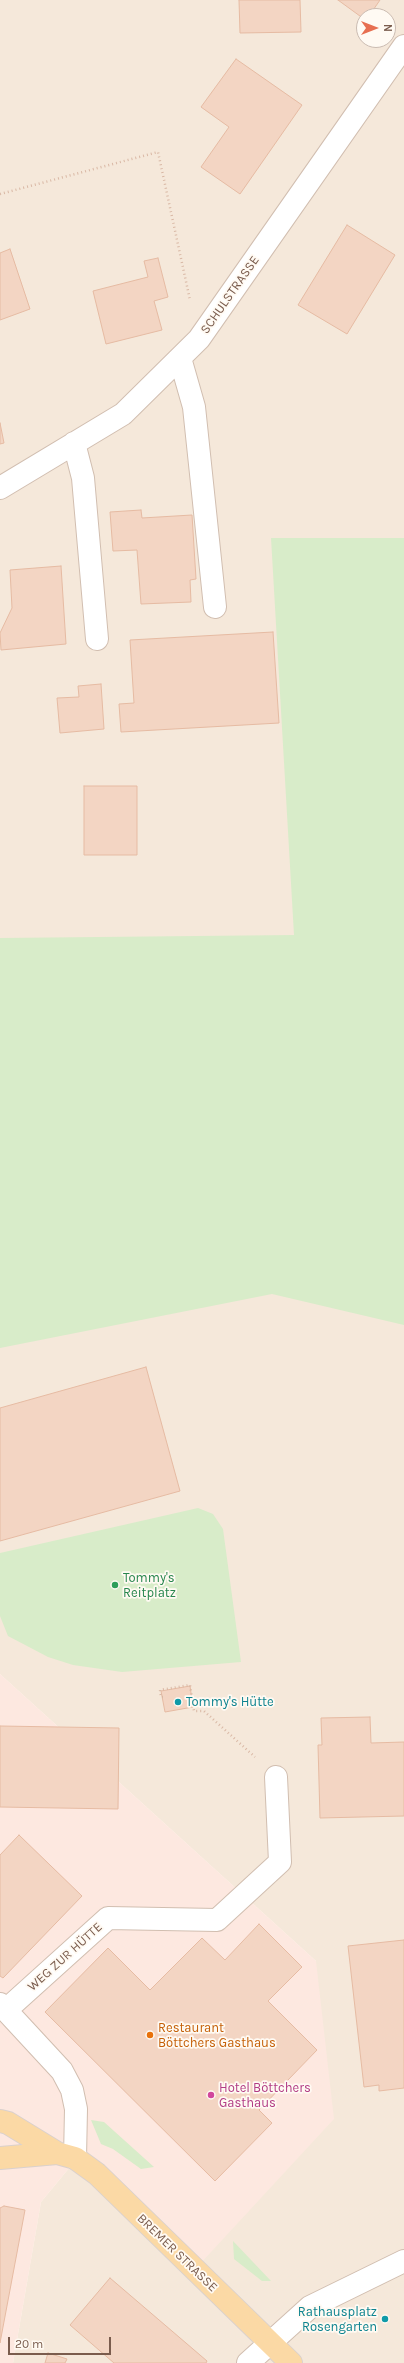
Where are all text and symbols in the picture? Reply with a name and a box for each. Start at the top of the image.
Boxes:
north arrow [356,8,396,48]
text: N [381,24,394,32]
street label: SCHULSTRASSE [197,253,263,337]
place label: Tommy's Reitplatz [123,1570,176,1601]
marker: Tommy's Reitplatz [110,1580,120,1590]
place label: Tommy's Hütte [186,1694,274,1710]
marker: Tommy's Hütte [173,1697,183,1707]
street label: WEG ZUR HÜTTE [24,1919,106,1995]
place label: Restaurant Böttchers Gasthaus [158,2020,276,2051]
marker: Restaurant Böttchers Gasthaus [145,2030,155,2040]
place label: Hotel Böttchers Gasthaus [219,2080,311,2111]
marker: Hotel Böttchers Gasthaus [206,2090,216,2100]
street label: BREMER STRASSE [134,2211,220,2295]
place label: Rathausplatz Rosengarten [298,2304,377,2335]
marker: Rathausplatz Rosengarten [380,2314,390,2324]
scale bar [10,2329,113,2355]
text: 20 m [15,2337,43,2351]

